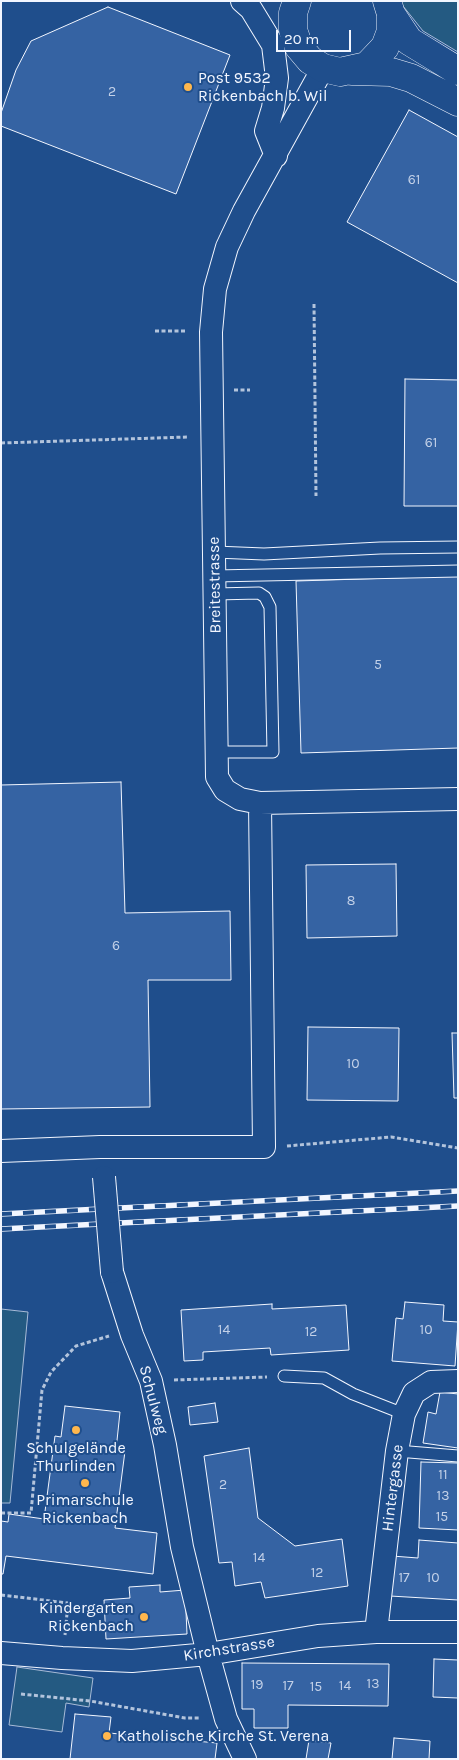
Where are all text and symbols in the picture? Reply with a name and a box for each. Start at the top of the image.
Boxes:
scale bar [279,20,354,52]
text: 20 m [284,30,319,48]
place label: Post 9532 Rickenbach b. Wil [198,68,327,106]
marker: Post 9532 Rickenbach b. Wil [182,81,194,93]
house number: 2 [108,84,116,100]
house number: 61 [408,172,420,188]
house number: 61 [425,435,437,451]
street label: Breitestrasse [205,536,225,634]
house number: 5 [374,657,382,673]
house number: 8 [347,893,355,909]
house number: 6 [112,938,120,954]
house number: 10 [347,1056,359,1072]
house number: 14 [218,1322,230,1338]
house number: 10 [420,1322,432,1338]
house number: 12 [305,1324,317,1340]
street label: Schulweg [135,1363,171,1437]
marker: Schulgelände Thurlinden [70,1424,82,1436]
place label: Schulgelände Thurlinden [26,1438,126,1476]
street label: Hintergasse [378,1443,408,1533]
house number: 11 [438,1467,448,1483]
marker: Primarschule Rickenbach [79,1477,91,1489]
house number: 2 [219,1477,227,1493]
house number: 13 [437,1488,449,1504]
place label: Primarschule Rickenbach [36,1490,134,1528]
house number: 15 [436,1509,448,1525]
house number: 14 [253,1550,265,1566]
house number: 12 [311,1565,323,1581]
house number: 17 [398,1570,410,1586]
house number: 10 [427,1570,439,1586]
place label: Kindergarten Rickenbach [39,1598,134,1636]
marker: Kindergarten Rickenbach [138,1611,150,1623]
street label: Kirchstrasse [182,1632,276,1666]
house number: 13 [367,1676,379,1692]
house number: 19 [251,1677,263,1693]
house number: 17 [282,1678,294,1694]
house number: 14 [339,1678,351,1694]
house number: 15 [310,1679,322,1695]
place label: Katholische Kirche St. Verena [117,1726,329,1746]
marker: Katholische Kirche St. Verena [101,1730,113,1742]

